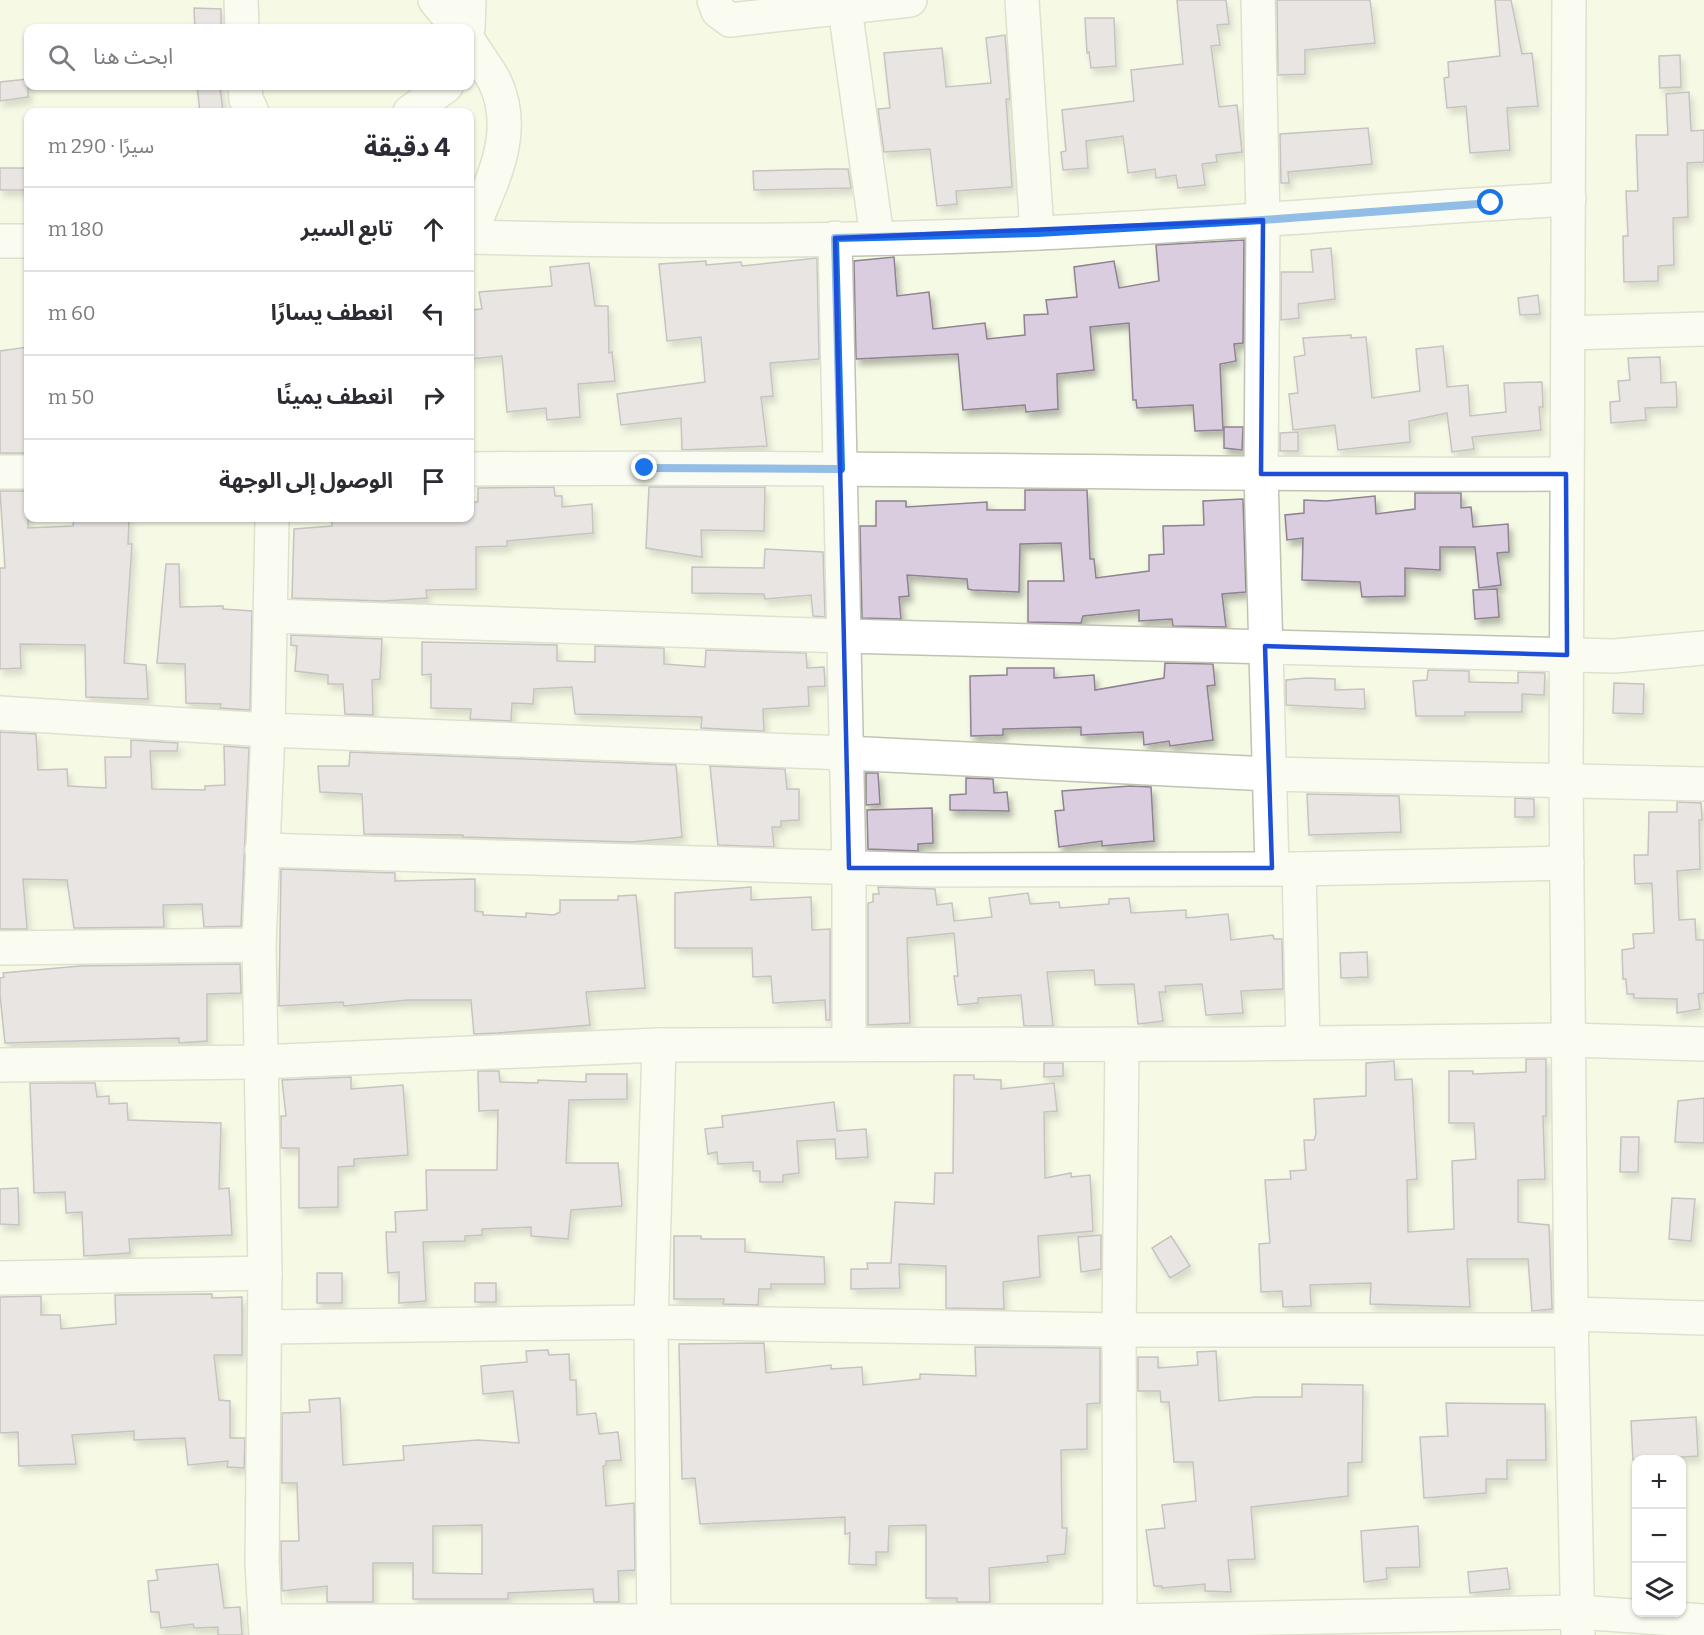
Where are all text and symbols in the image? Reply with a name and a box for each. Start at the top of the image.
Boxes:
search box [24,24,474,90]
icon: search [45,41,78,74]
text: ابحث هنا [93,43,173,70]
text: 4 دقيقة [364,132,450,163]
text: سيرًا · 290 m [48,134,154,158]
route start [1477,189,1503,215]
icon: ahead [417,213,450,246]
text: تابع السير [301,215,393,242]
text: 180 m [48,217,104,241]
icon: left [417,297,450,330]
text: انعطف يسارًا [271,299,393,326]
text: 60 m [48,301,96,325]
icon: right [417,381,450,414]
text: انعطف يمينًا [277,383,393,410]
text: 50 m [48,385,95,409]
route end [631,454,657,480]
icon: arrive [417,465,450,498]
text: الوصول إلى الوجهة [219,467,393,494]
map controls [1632,1455,1686,1617]
button: + [1632,1455,1686,1509]
button: − [1632,1509,1686,1563]
button: layers [1632,1563,1686,1617]

